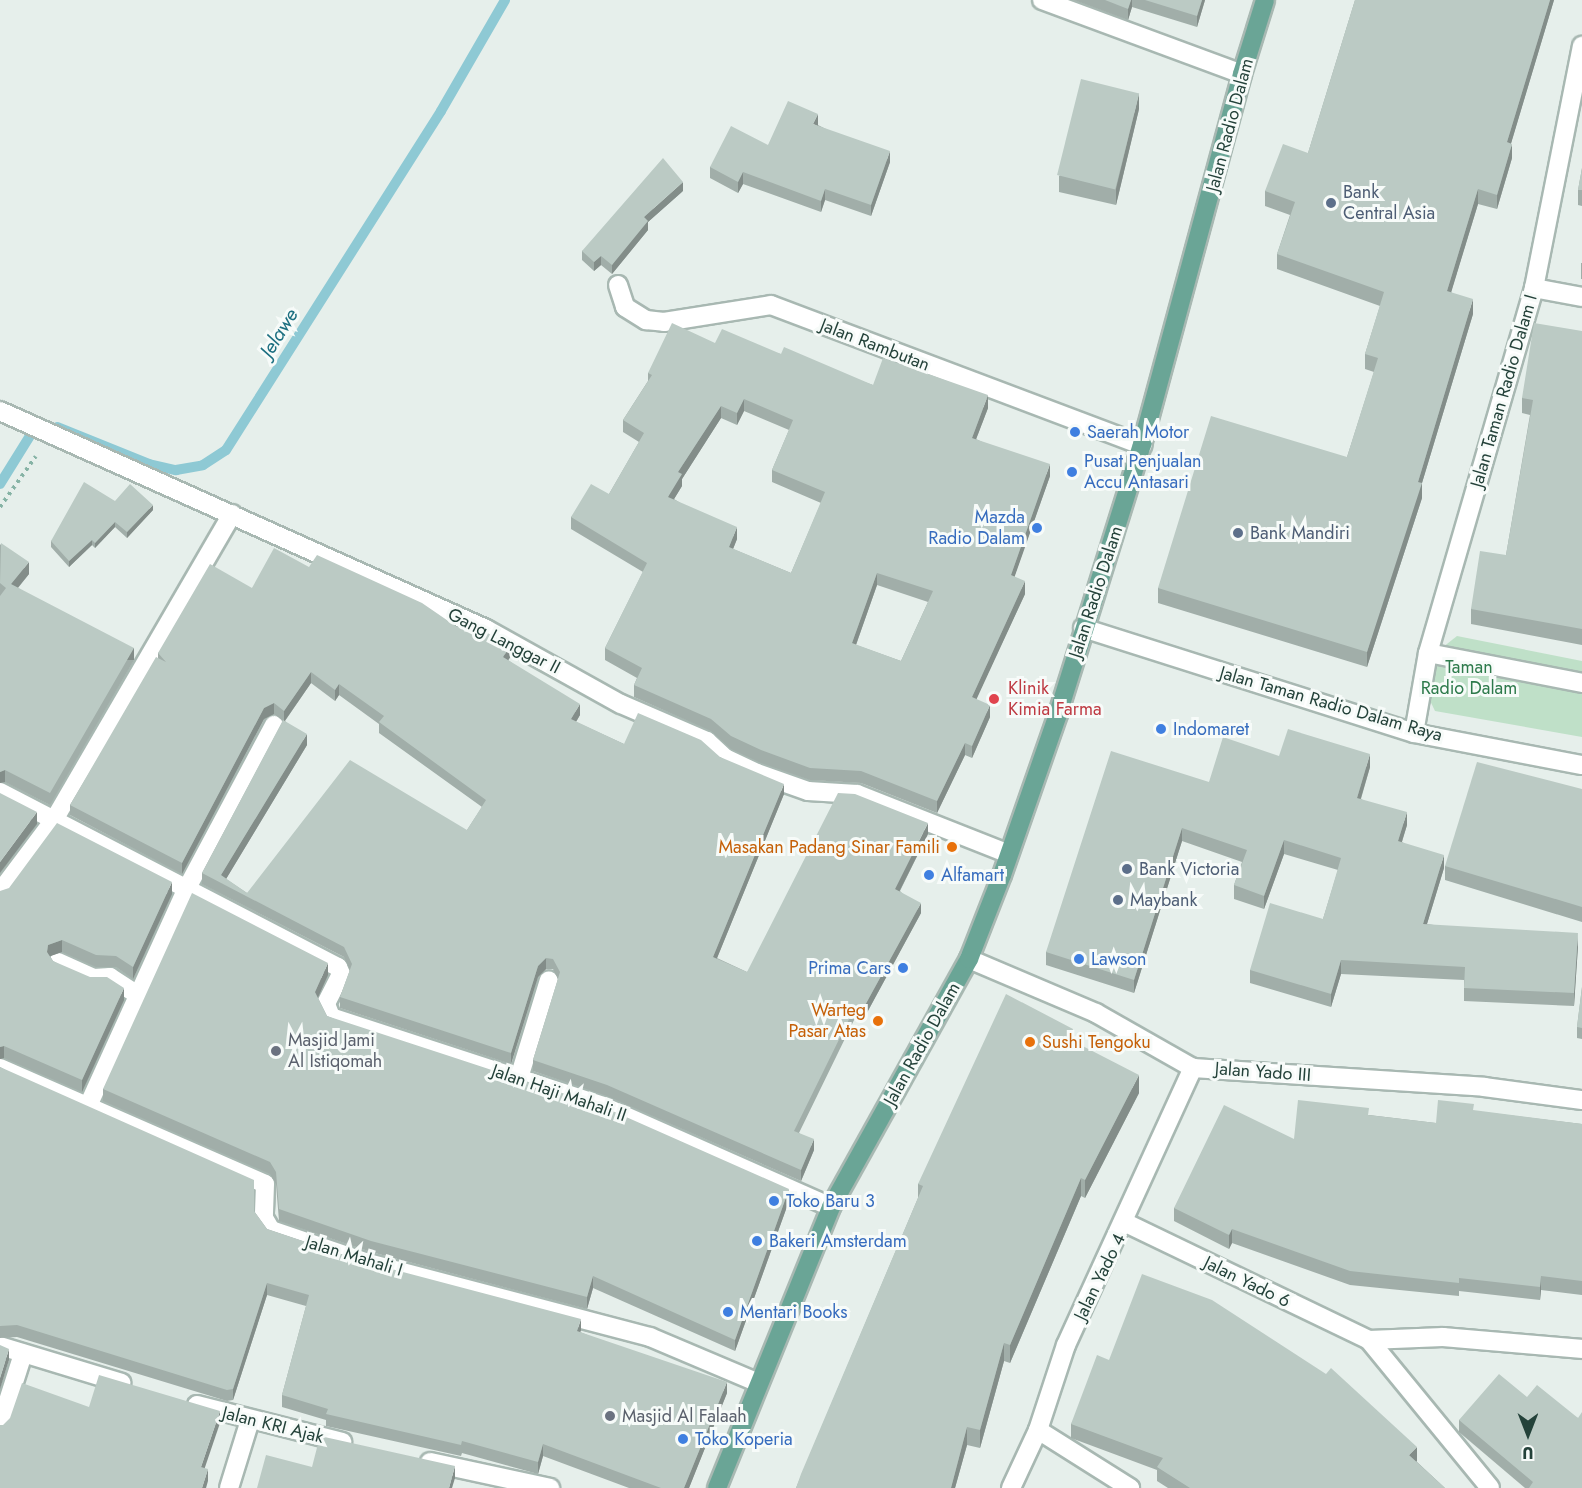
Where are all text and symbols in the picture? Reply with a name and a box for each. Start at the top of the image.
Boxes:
street label: Jalan Radio Dalam [1202,56,1258,194]
place label: Bank Central Asia [1343,182,1435,224]
marker: Bank Central Asia [1324,196,1338,210]
street label: Jalan Taman Radio Dalam I [1466,292,1542,490]
water label: Jelawe [255,304,303,362]
street label: Jalan Rambutan [817,314,933,376]
place label: Saerah Motor [1087,421,1189,443]
marker: Saerah Motor [1068,425,1082,439]
place label: Pusat Penjualan Accu Antasari [1084,451,1201,494]
marker: Pusat Penjualan Accu Antasari [1065,465,1079,479]
place label: Mazda Radio Dalam [928,507,1025,550]
marker: Mazda Radio Dalam [1030,521,1044,535]
place label: Bank Mandiri [1250,522,1350,544]
street label: Jalan Radio Dalam [1065,523,1127,661]
marker: Bank Mandiri [1231,526,1245,540]
street label: Gang Langgar II [444,603,564,679]
park label: Taman Radio Dalam [1421,657,1517,700]
street label: Jalan Taman Radio Dalam Raya [1217,662,1445,746]
place label: Klinik Kimia Farma [1008,678,1102,720]
marker: Klinik Kimia Farma [985,690,1003,708]
place label: Indomaret [1173,718,1249,740]
marker: Indomaret [1154,722,1168,736]
place label: Masakan Padang Sinar Famili [719,836,940,858]
marker: Masakan Padang Sinar Famili [945,840,959,854]
place label: Bank Victoria [1139,858,1239,880]
marker: Bank Victoria [1120,862,1134,876]
place label: Alfamart [941,864,1004,886]
marker: Alfamart [922,868,936,882]
place label: Maybank [1130,889,1197,911]
marker: Maybank [1111,893,1125,907]
place label: Lawson [1091,948,1146,970]
marker: Lawson [1072,952,1086,966]
place label: Prima Cars [808,957,891,979]
marker: Prima Cars [896,961,910,975]
street label: Jalan Radio Dalam [879,979,965,1109]
place label: Warteg Pasar Atas [788,1000,866,1042]
marker: Warteg Pasar Atas [871,1014,885,1028]
place label: Masjid Jami Al Istiqomah [288,1030,382,1072]
place label: Sushi Tengoku [1042,1031,1151,1053]
marker: Sushi Tengoku [1023,1035,1037,1049]
marker: Masjid Jami Al Istiqomah [269,1044,283,1058]
street label: Jalan Yado III [1214,1058,1312,1086]
street label: Jalan Haji Mahali II [489,1060,629,1126]
place label: Toko Baru 3 [786,1190,875,1212]
marker: Toko Baru 3 [767,1194,781,1208]
place label: Bakeri Amsterdam [769,1230,907,1252]
street label: Jalan Yado 4 [1070,1230,1130,1324]
street label: Jalan Mahali I [303,1231,405,1281]
marker: Bakeri Amsterdam [750,1234,764,1248]
street label: Jalan Yado 6 [1200,1252,1294,1312]
place label: Mentari Books [740,1301,847,1323]
marker: Mentari Books [721,1305,735,1319]
street label: Jalan KRI Ajak [220,1402,326,1448]
north arrow [1498,1404,1558,1464]
place label: Masjid Al Falaah [622,1405,747,1427]
marker: Masjid Al Falaah [603,1409,617,1423]
place label: Toko Koperia [695,1428,793,1450]
marker: Toko Koperia [676,1432,690,1446]
text: U [1522,1441,1534,1464]

